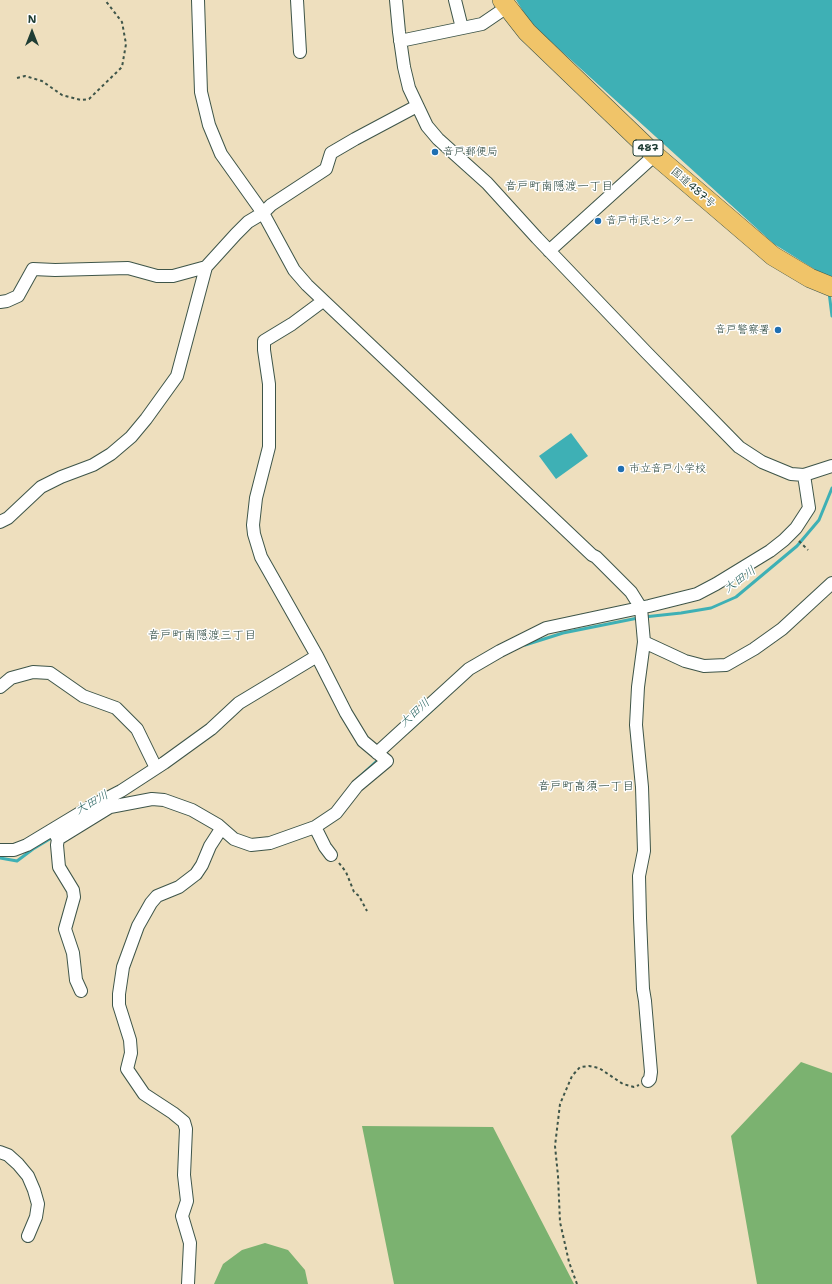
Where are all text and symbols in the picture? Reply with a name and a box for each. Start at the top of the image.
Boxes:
north arrow [12,12,52,52]
text: N [28,12,36,27]
road number: 487 [633,140,663,156]
place label: 音戸郵便局 [443,145,498,159]
marker: 音戸郵便局 [430,147,440,157]
street label: 国道487号 [668,165,718,211]
district label: 音戸町南隠渡一丁目 [505,180,613,194]
place label: 音戸市民センター [606,214,694,228]
marker: 音戸市民センター [593,216,603,226]
place label: 音戸警察署 [715,323,770,337]
marker: 音戸警察署 [773,325,783,335]
place label: 市立音戸小学校 [629,462,706,476]
marker: 市立音戸小学校 [616,464,626,474]
water label: 大田川 [721,564,759,596]
district label: 音戸町南隠渡三丁目 [148,629,256,643]
water label: 大田川 [397,696,433,730]
district label: 音戸町高須一丁目 [538,780,634,794]
water label: 大田川 [73,788,111,818]

